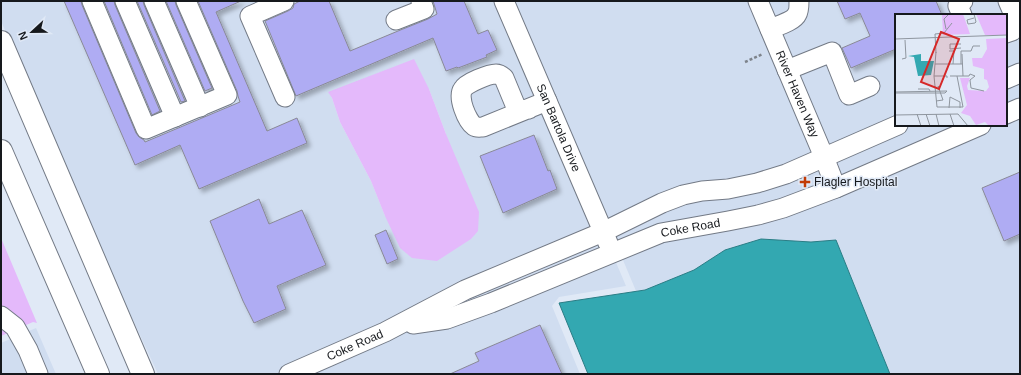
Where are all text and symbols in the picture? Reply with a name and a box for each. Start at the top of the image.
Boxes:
north arrow [12,12,52,52]
inset map [895,14,1007,126]
text: N [16,30,30,42]
street label: River Haven Way [773,48,822,140]
street label: San Bartola Drive [533,82,584,174]
place label: Flagler Hospital [814,175,897,189]
marker: Flagler Hospital [799,176,811,188]
street label: Coke Road [660,216,721,240]
street label: Coke Road [325,327,385,364]

